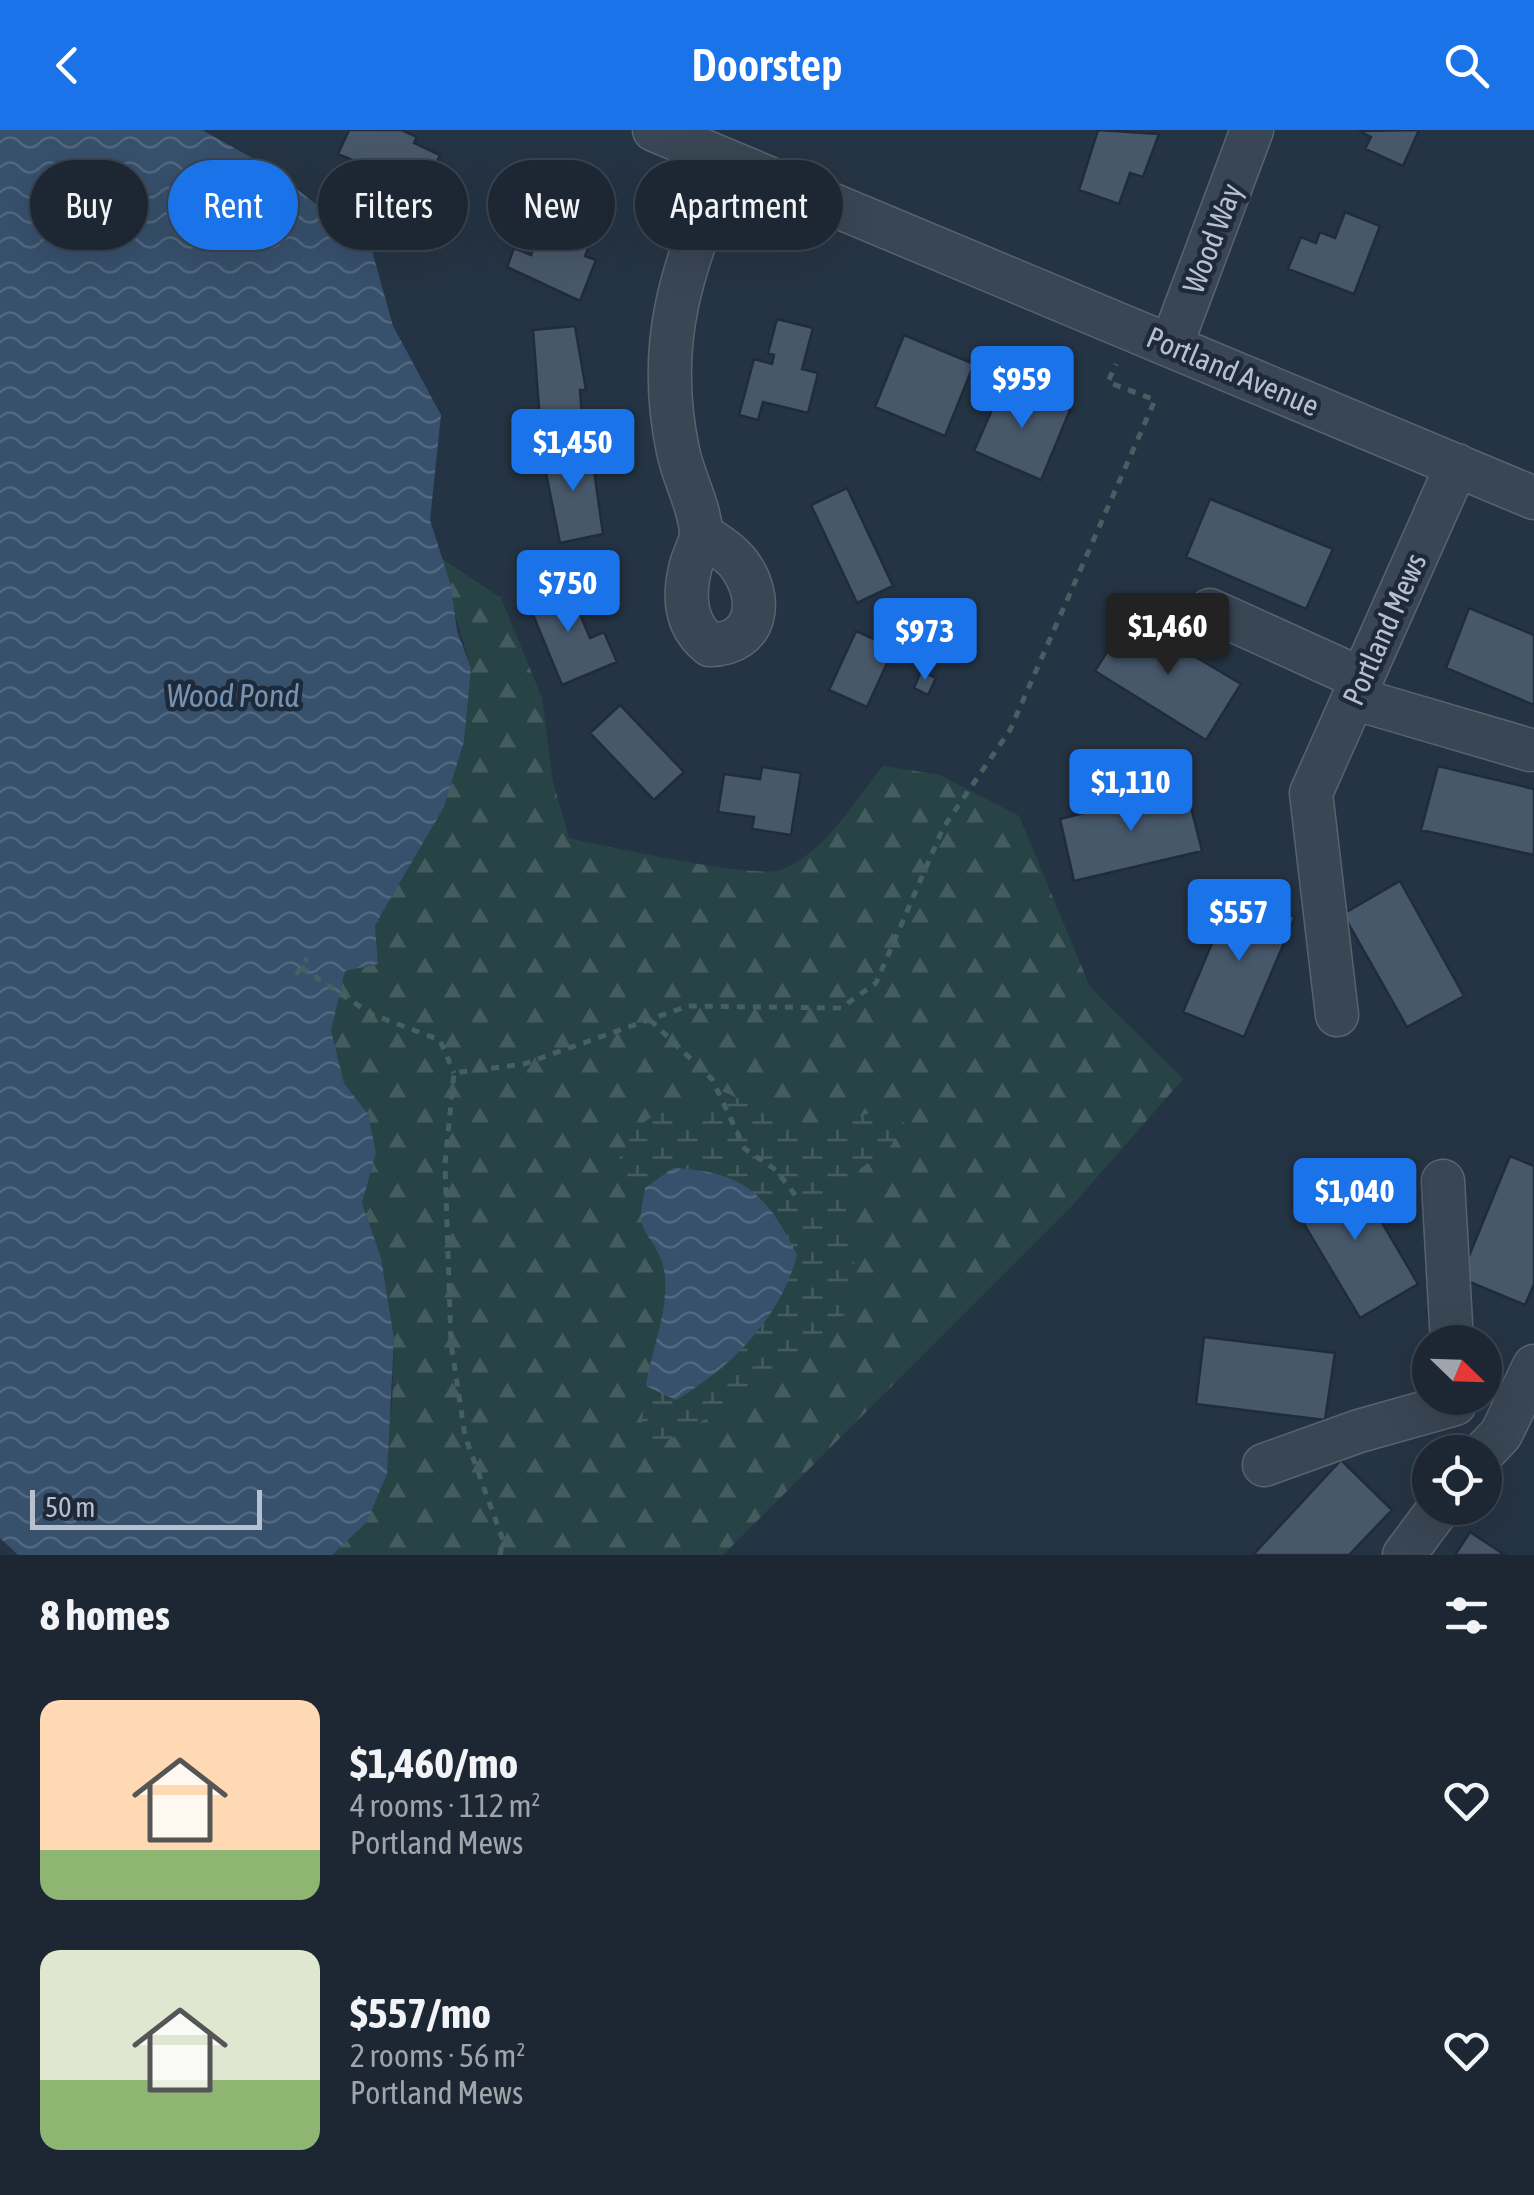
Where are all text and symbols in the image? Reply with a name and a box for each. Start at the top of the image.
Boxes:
icon: back [40,38,95,93]
icon: search [1439,38,1494,93]
text: Doorstep [692,39,842,91]
chip: Buy [30,160,148,250]
chip: Rent [168,160,298,250]
chip: Filters [318,160,468,250]
chip: New [488,160,615,250]
chip: Apartment [635,160,843,250]
street label: Wood Way [1176,178,1248,298]
street label: Portland Avenue [1142,319,1324,423]
pin: $959 [963,346,1081,431]
text: $959 [993,360,1051,397]
pin: $1,450 [492,409,654,494]
text: $1,450 [533,423,613,460]
street label: Portland Mews [1335,548,1433,710]
pin: $750 [509,550,627,635]
text: $750 [539,564,597,601]
pin: $1,460 [1087,593,1249,678]
pin: $973 [866,598,984,683]
text: $1,460 [1128,607,1208,644]
text: $973 [896,612,954,649]
water label: Wood Pond [167,677,299,714]
pin: $1,110 [1050,749,1212,834]
text: $1,110 [1091,763,1171,800]
pin: $557 [1180,879,1298,964]
text: $557 [1210,893,1268,930]
pin: $1,040 [1274,1158,1436,1243]
text: $1,040 [1315,1172,1395,1209]
north arrow [1412,1325,1502,1415]
map controls [1412,1325,1502,1525]
button: locate [1412,1435,1502,1525]
scale bar [30,1485,262,1530]
text: 50 m [45,1491,95,1523]
icon: filters [1439,1588,1494,1643]
text: 8 homes [40,1591,170,1639]
text: $1,460/mo [350,1739,518,1787]
icon: home [120,1740,240,1860]
icon: heart [1439,1773,1494,1828]
text: 4 rooms · 112 m² [350,1787,540,1824]
text: Portland Mews [350,1824,523,1861]
text: $557/mo [350,1989,491,2037]
icon: home [120,1990,240,2110]
icon: heart [1439,2023,1494,2078]
text: 2 rooms · 56 m² [350,2037,525,2074]
text: Portland Mews [350,2074,523,2111]

